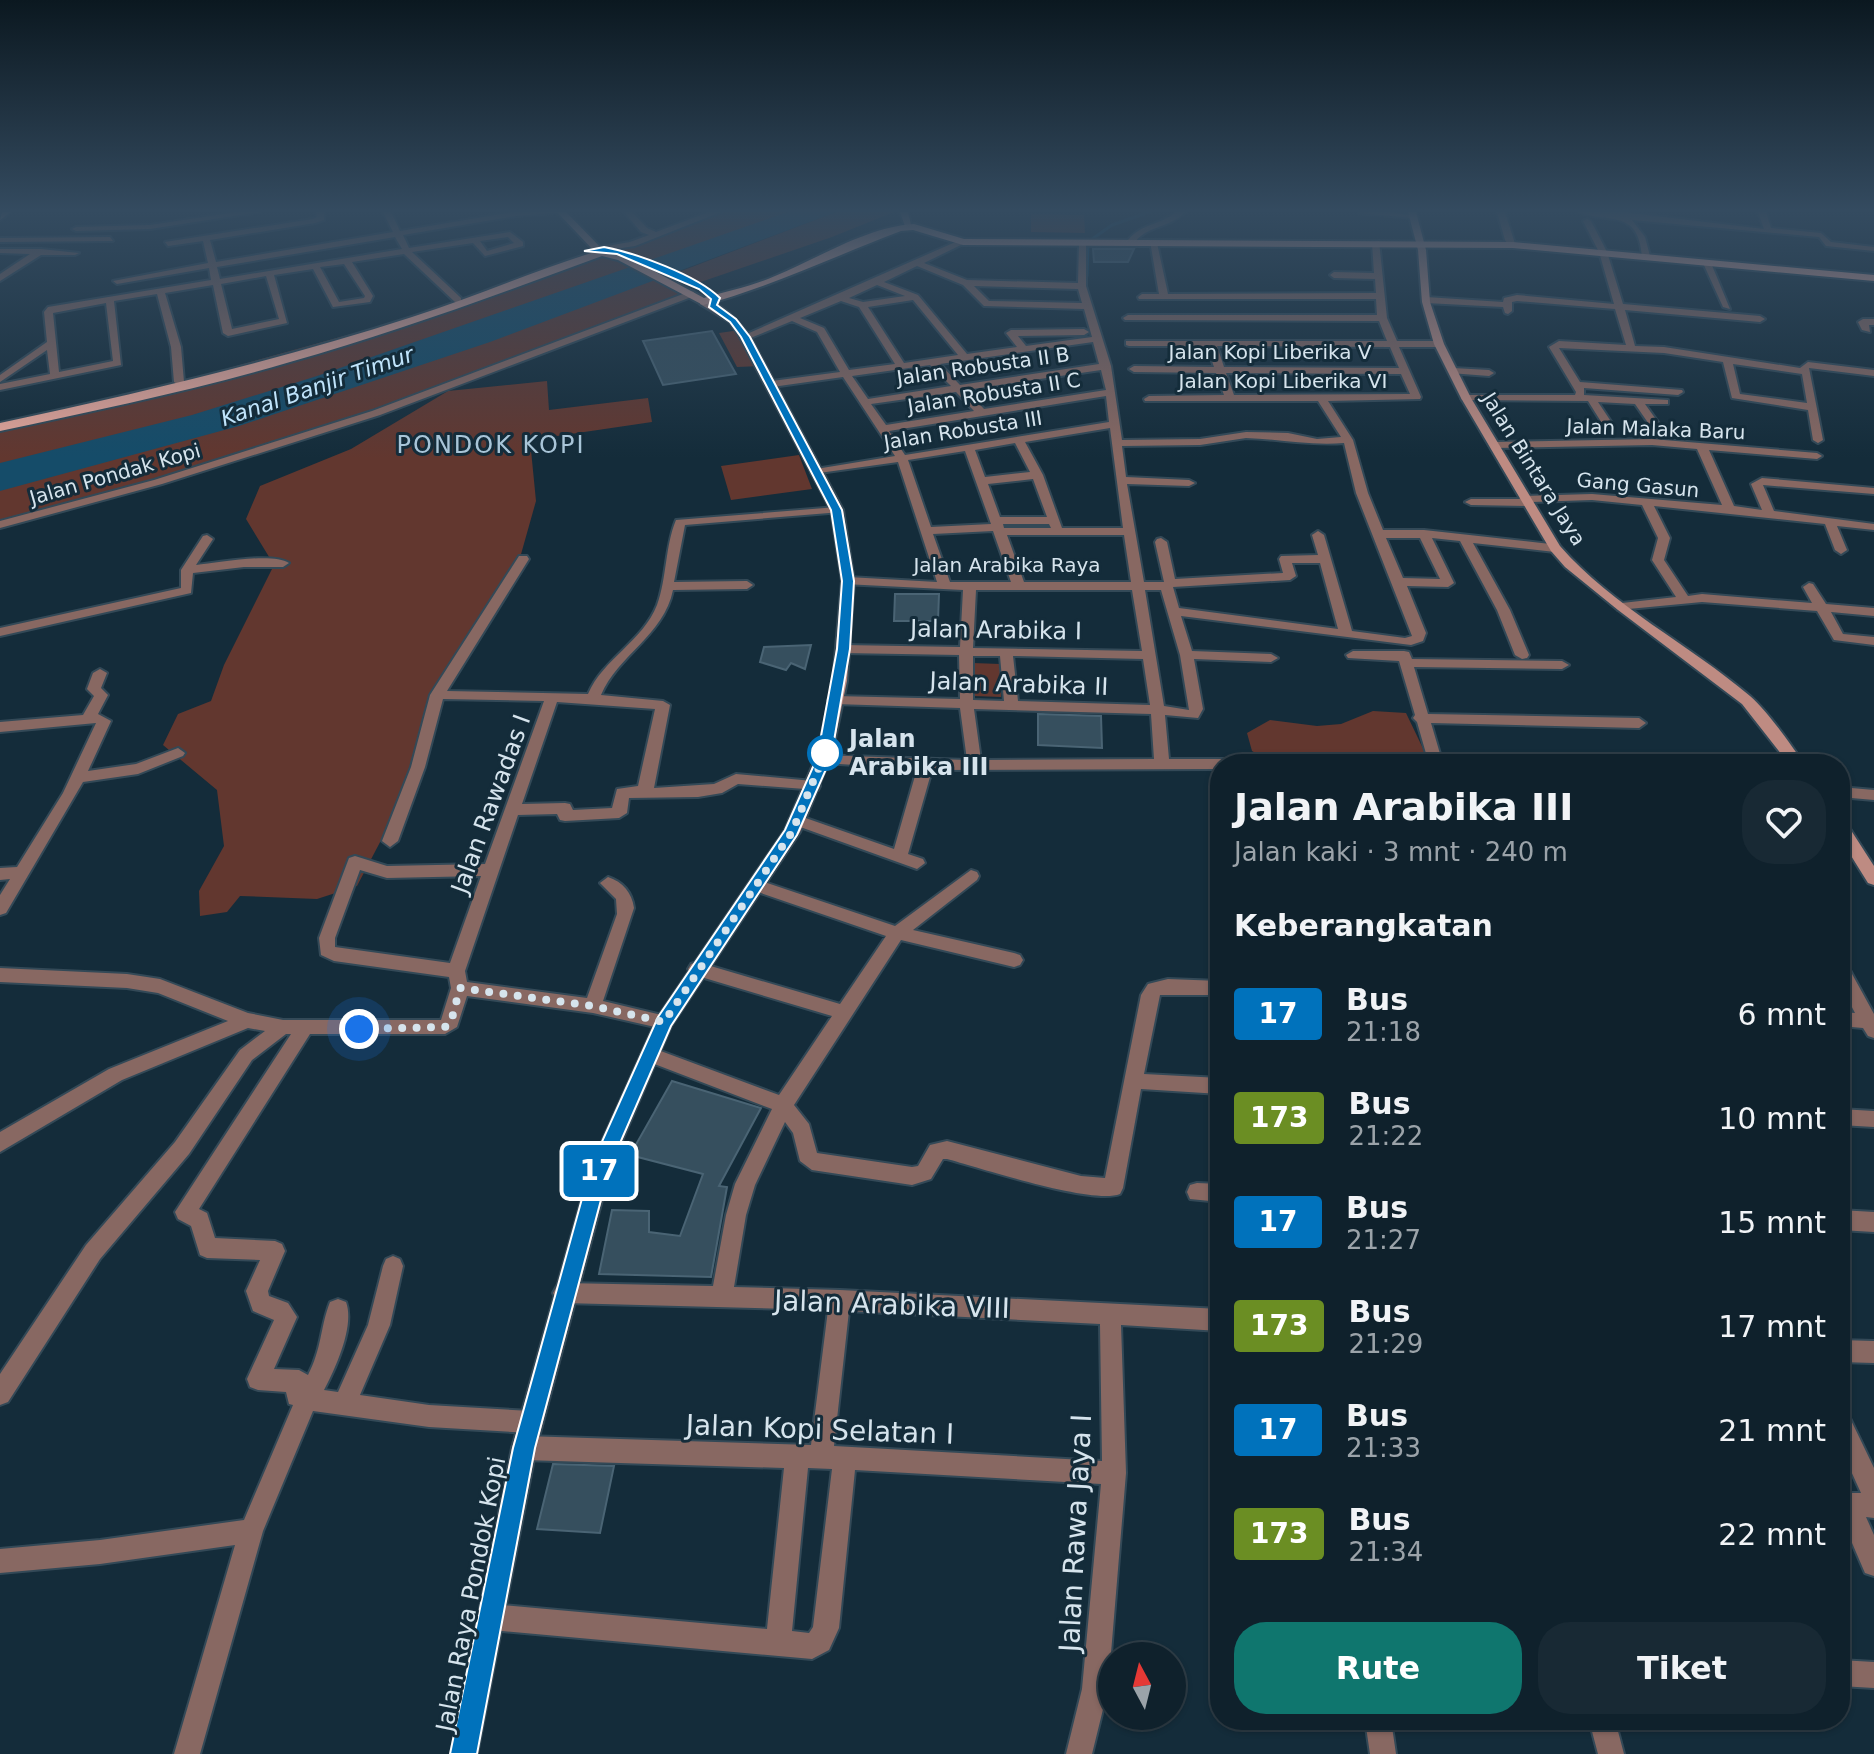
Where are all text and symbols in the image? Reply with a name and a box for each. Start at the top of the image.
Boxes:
street label: Jalan Kopi Liberika V [1167,340,1372,364]
water label: Kanal Banjir Timur [217,341,419,431]
street label: Jalan Robusta II B [893,342,1071,390]
street label: Jalan Robusta II C [904,367,1082,419]
street label: Jalan Kopi Liberika VI [1177,369,1387,393]
street label: Jalan Bintara Jaya [1476,386,1591,550]
street label: Jalan Robusta III [880,406,1044,455]
street label: Jalan Malaka Baru [1564,414,1746,444]
district label: PONDOK KOPI [397,431,585,459]
street label: Jalan Pondak Kopi [25,438,203,510]
street label: Gang Gasun [1576,468,1700,502]
street label: Jalan Arabika Raya [911,553,1101,577]
street label: Jalan Arabika I [908,614,1082,645]
street label: Jalan Arabika II [927,667,1109,701]
street label: Jalan Rawadas I [445,711,536,899]
place label: Jalan Arabika III [847,725,988,781]
marker: Jalan Arabika III [808,736,842,770]
button: heart [1742,780,1826,864]
text: Jalan Arabika III [1234,785,1573,829]
text: Jalan kaki · 3 mnt · 240 m [1234,837,1568,867]
text: Keberangkatan [1234,908,1493,943]
text: Bus [1346,982,1408,1017]
text: 17 [1259,997,1297,1030]
text: 6 mnt [1737,997,1826,1032]
your location [339,1009,379,1049]
text: 21:18 [1346,1017,1421,1047]
text: Bus [1348,1086,1411,1121]
text: 173 [1250,1101,1308,1134]
text: 10 mnt [1718,1101,1826,1136]
text: 21:22 [1348,1121,1423,1151]
line badge: 17 [563,1145,635,1197]
text: 17 [580,1154,618,1187]
text: Bus [1346,1190,1408,1225]
text: 17 [1259,1205,1297,1238]
text: 15 mnt [1718,1205,1826,1240]
text: 21:27 [1346,1225,1421,1255]
street label: Jalan Arabika VIII [771,1284,1011,1325]
text: Bus [1348,1294,1411,1329]
text: 173 [1250,1309,1308,1342]
text: 17 mnt [1718,1309,1826,1344]
text: 21:29 [1348,1329,1423,1359]
text: Bus [1346,1398,1408,1433]
street label: Jalan Kopi Selatan I [683,1408,955,1451]
street label: Jalan Rawa Jaya I [1053,1413,1098,1655]
text: 17 [1259,1413,1297,1446]
text: 21 mnt [1718,1413,1826,1448]
text: 21:33 [1346,1433,1421,1463]
street label: Jalan Raya Pondok Kopi [430,1454,511,1736]
text: Bus [1348,1502,1411,1537]
text: 173 [1250,1517,1308,1550]
text: 22 mnt [1718,1517,1826,1552]
text: 21:34 [1348,1537,1423,1567]
button: Rute [1234,1622,1522,1714]
button: Tiket [1538,1622,1826,1714]
north arrow [1098,1642,1186,1730]
map controls [1098,1642,1186,1730]

